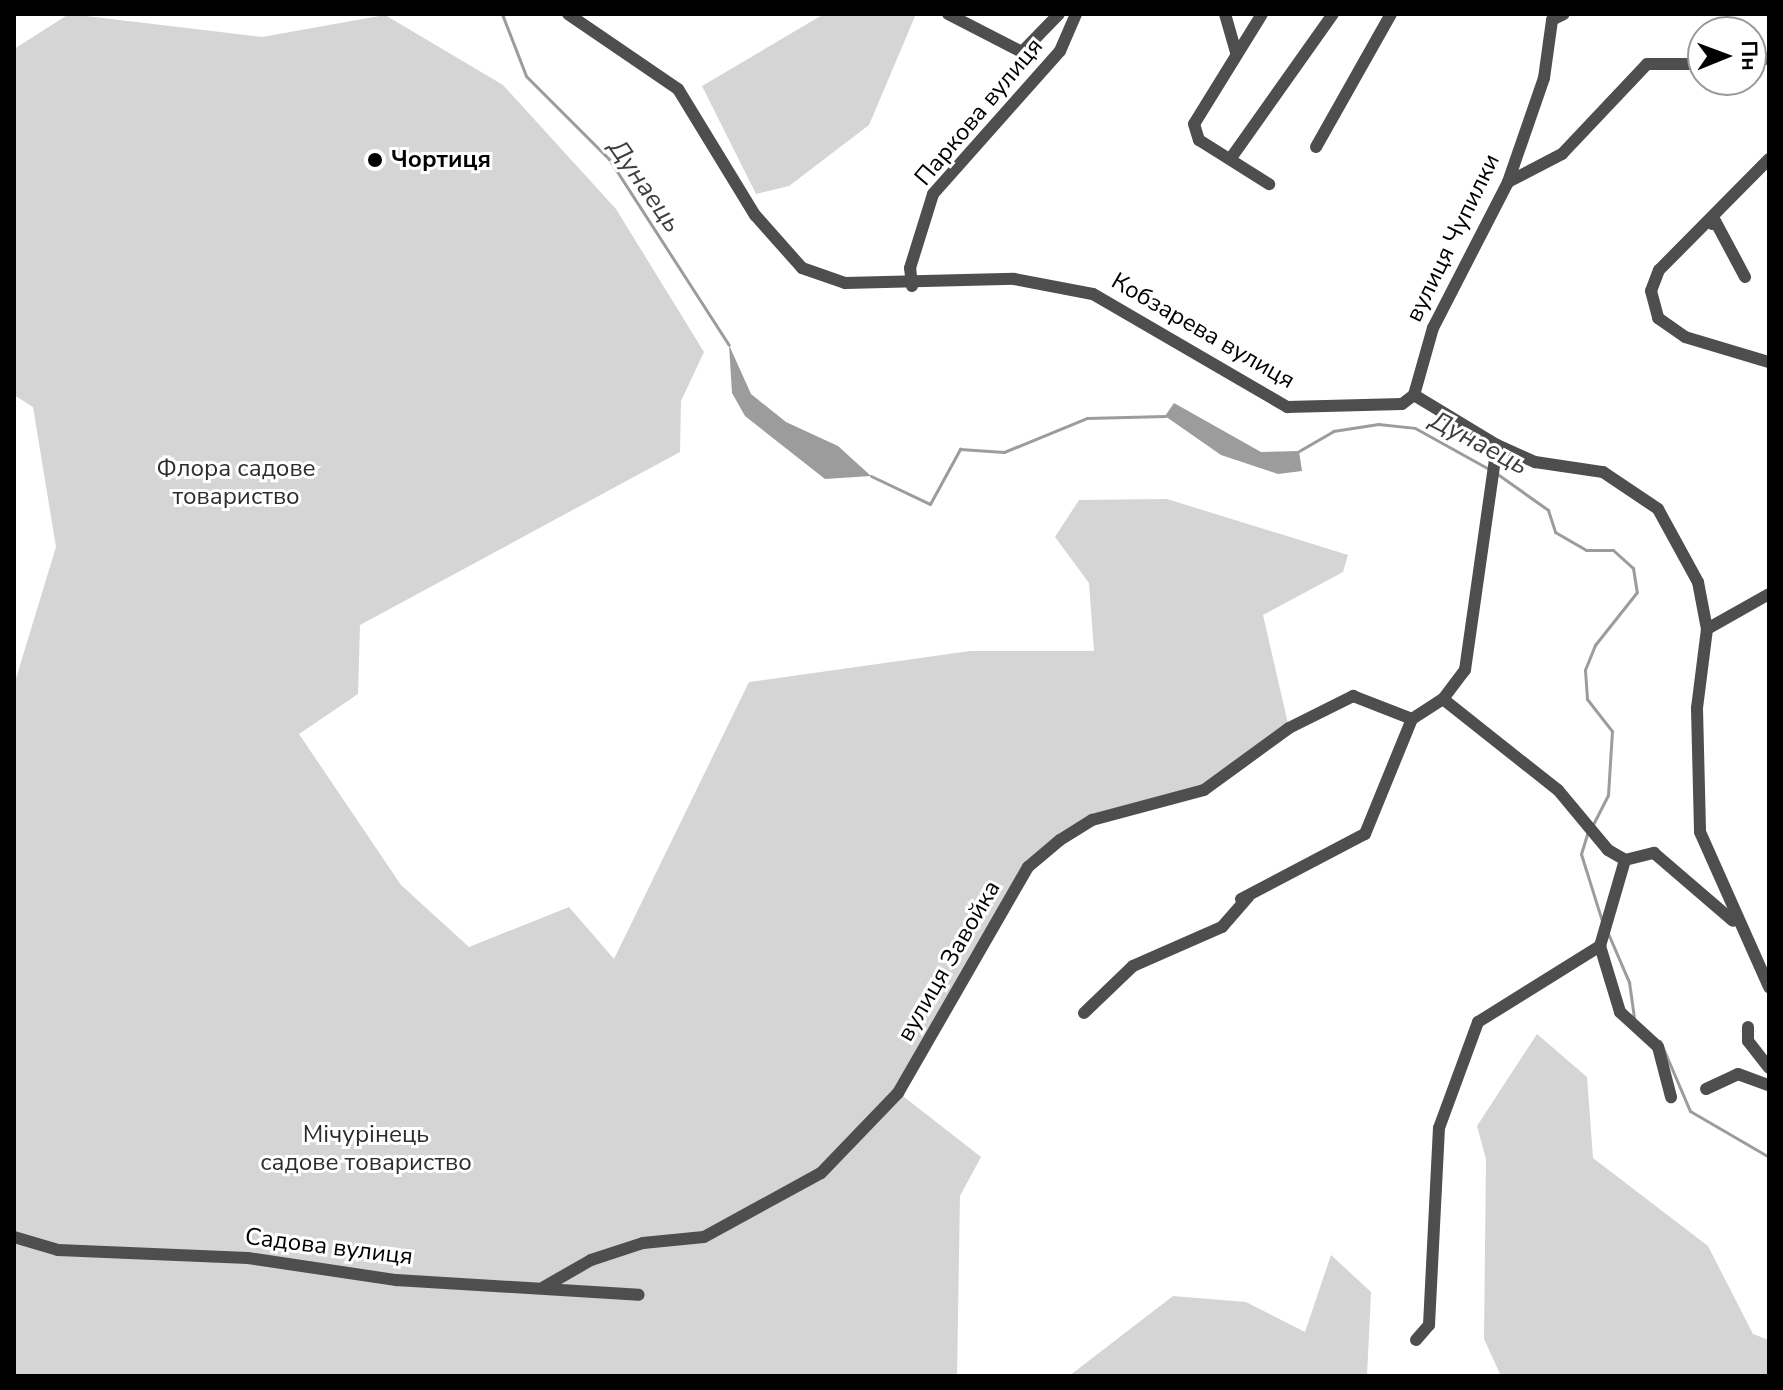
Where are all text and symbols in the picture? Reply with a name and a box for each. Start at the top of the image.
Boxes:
north arrow [1687,16,1767,96]
street label: Паркова вулиця [909,32,1049,192]
text: Пн [1734,40,1764,71]
water label: Дунаець [602,134,688,238]
place label: Чортиця [391,146,491,174]
street label: вулиця Чупилки [1400,149,1506,327]
marker: Чортиця [366,151,384,169]
street label: Кобзарева вулиця [1106,267,1300,395]
water label: Дунаець [1425,404,1533,482]
park label: Флора садове товариство [156,455,316,511]
street label: вулиця Завойка [891,876,1007,1046]
park label: Мічурінець садове товариство [260,1121,472,1177]
street label: Садова вулиця [243,1222,415,1272]

